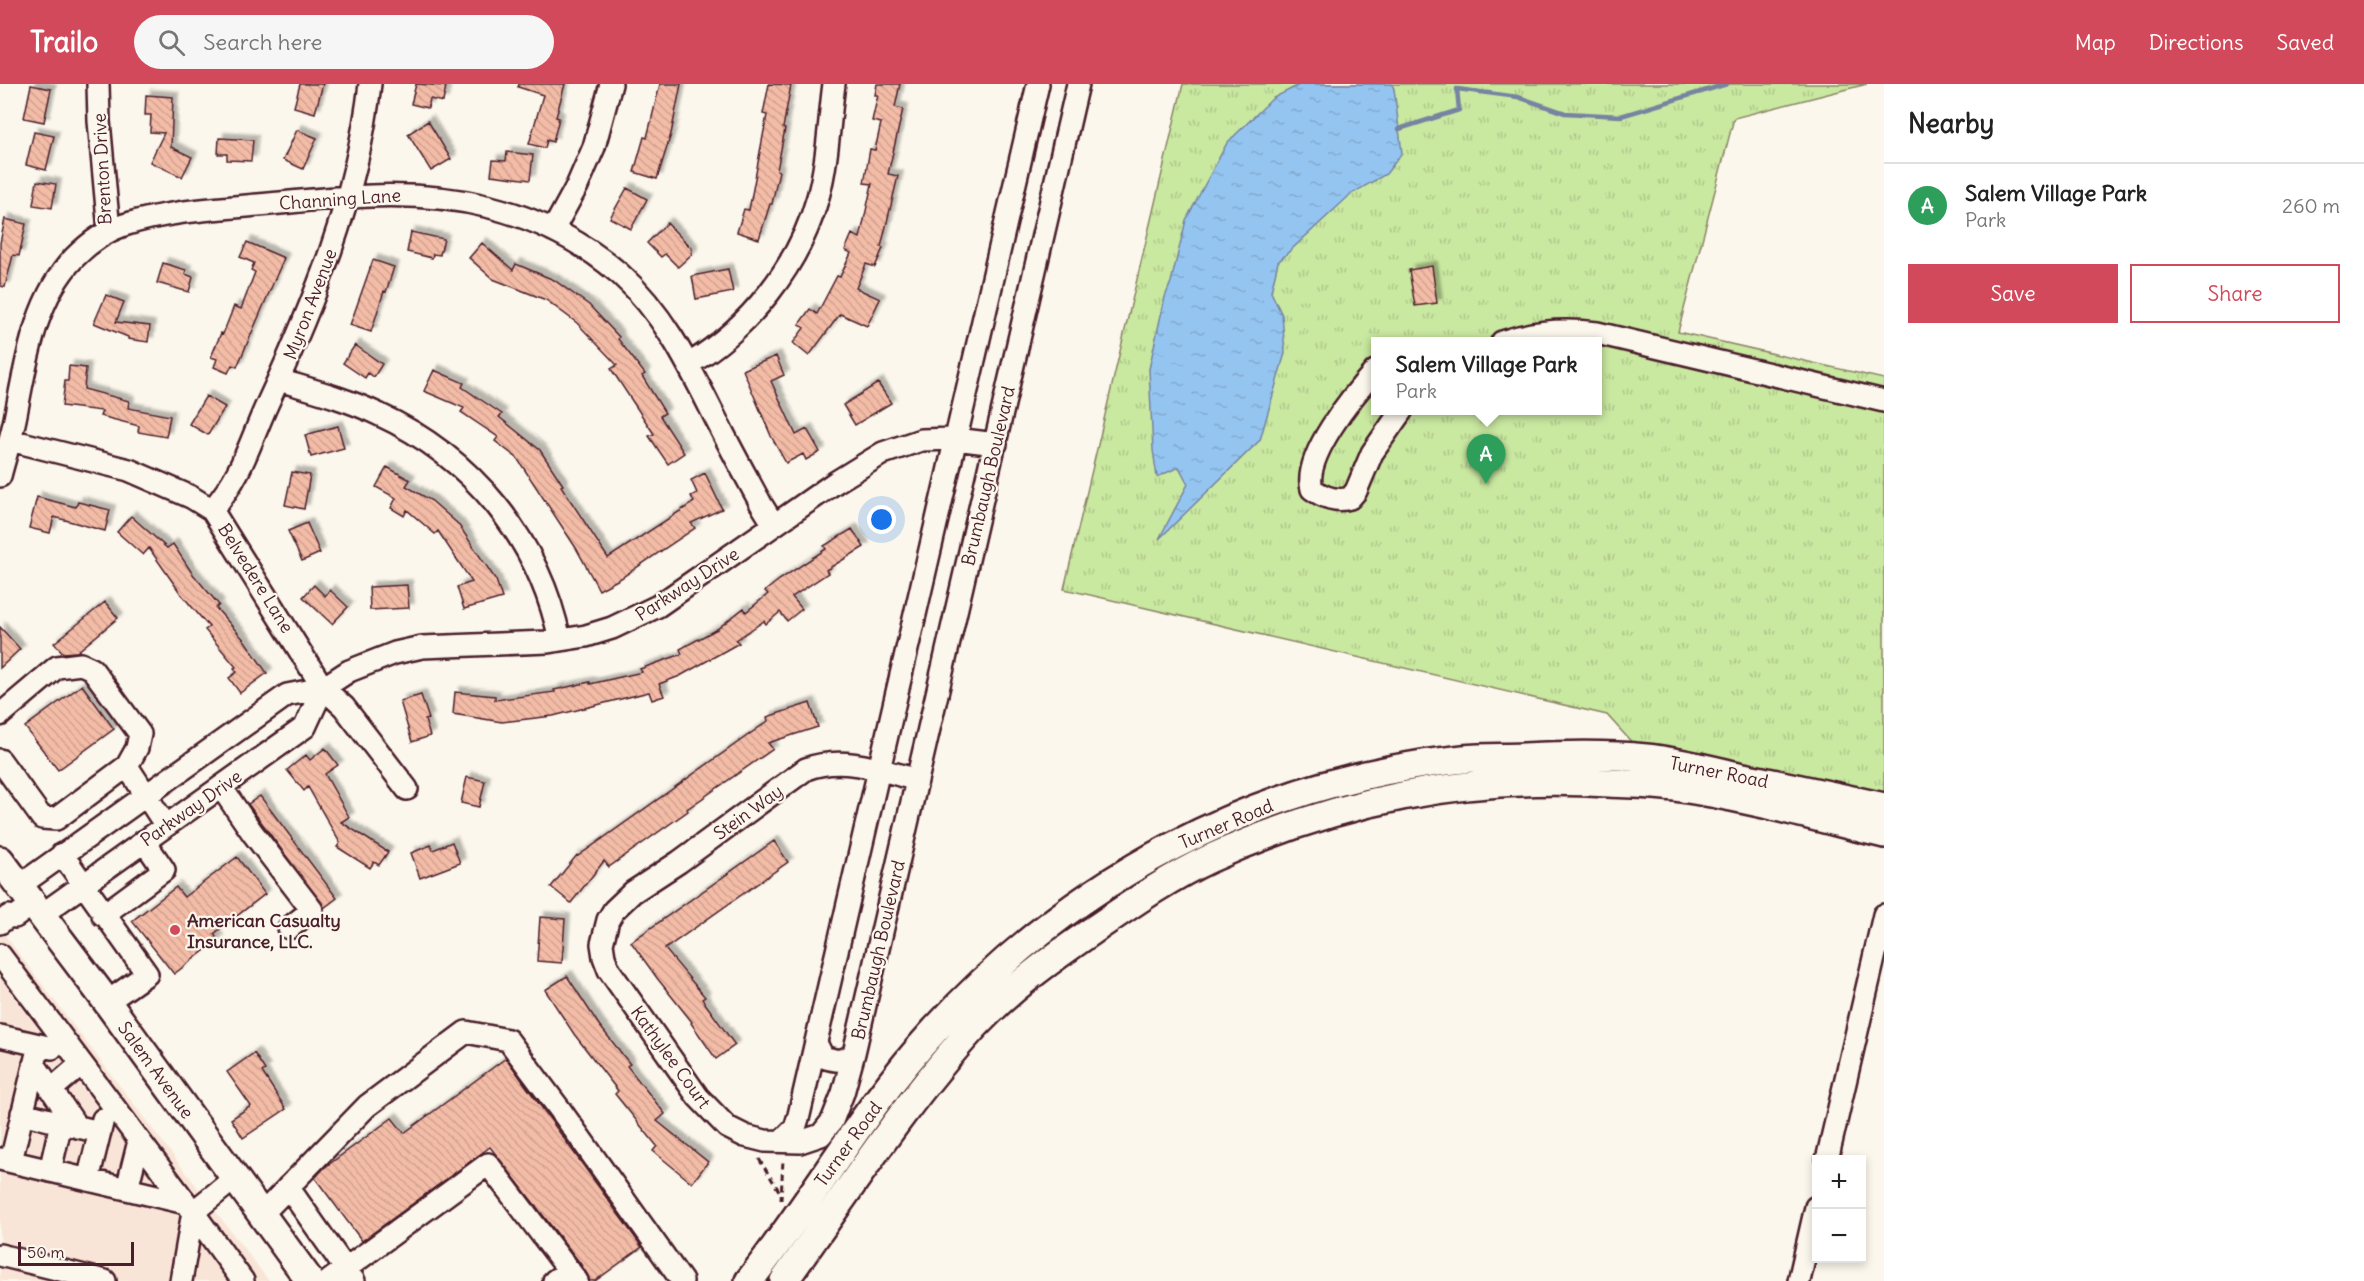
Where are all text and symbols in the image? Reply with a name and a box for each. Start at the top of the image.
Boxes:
search box [134,15,554,69]
text: Trailo [30,24,98,60]
icon: search [155,26,188,59]
text: Search here [203,28,322,56]
text: Map [2075,29,2116,56]
text: Directions [2149,29,2243,56]
text: Saved [2276,29,2334,56]
text: Nearby [1908,107,1994,140]
street label: Brenton Drive [88,112,116,226]
text: Salem Village Park [1965,179,2147,207]
street label: Channing Lane [278,183,402,215]
text: A [1921,193,1934,218]
text: 260 m [2282,193,2340,218]
text: Park [1965,207,2006,232]
street label: Myron Avenue [278,245,342,363]
button: Save [1908,264,2118,323]
button: Share [2130,264,2340,323]
popup [1371,337,1602,415]
text: Salem Village Park [1396,350,1577,378]
text: Park [1396,378,1437,403]
street label: Brumbaugh Boulevard [956,384,1020,568]
pin: A [1466,434,1506,484]
your location [867,505,896,534]
street label: Belvedere Lane [213,519,299,637]
street label: Parkway Drive [631,542,743,626]
street label: Turner Road [1668,751,1771,793]
street label: Parkway Drive [136,765,246,851]
street label: Stein Way [709,779,787,845]
street label: Turner Road [1175,794,1277,854]
street label: Brumbaugh Boulevard [846,858,910,1042]
place label: American Casualty Insurance, LLC. [187,909,341,953]
marker: American Casualty Insurance, LLC. [168,923,182,937]
street label: Kathylee Court [626,1001,716,1113]
street label: Salem Avenue [113,1017,199,1123]
street label: Turner Road [809,1096,887,1191]
map controls [1812,1155,1866,1263]
button: + [1812,1155,1866,1209]
button: − [1812,1209,1866,1263]
scale bar [18,1239,134,1266]
text: 50 m [27,1242,65,1262]

